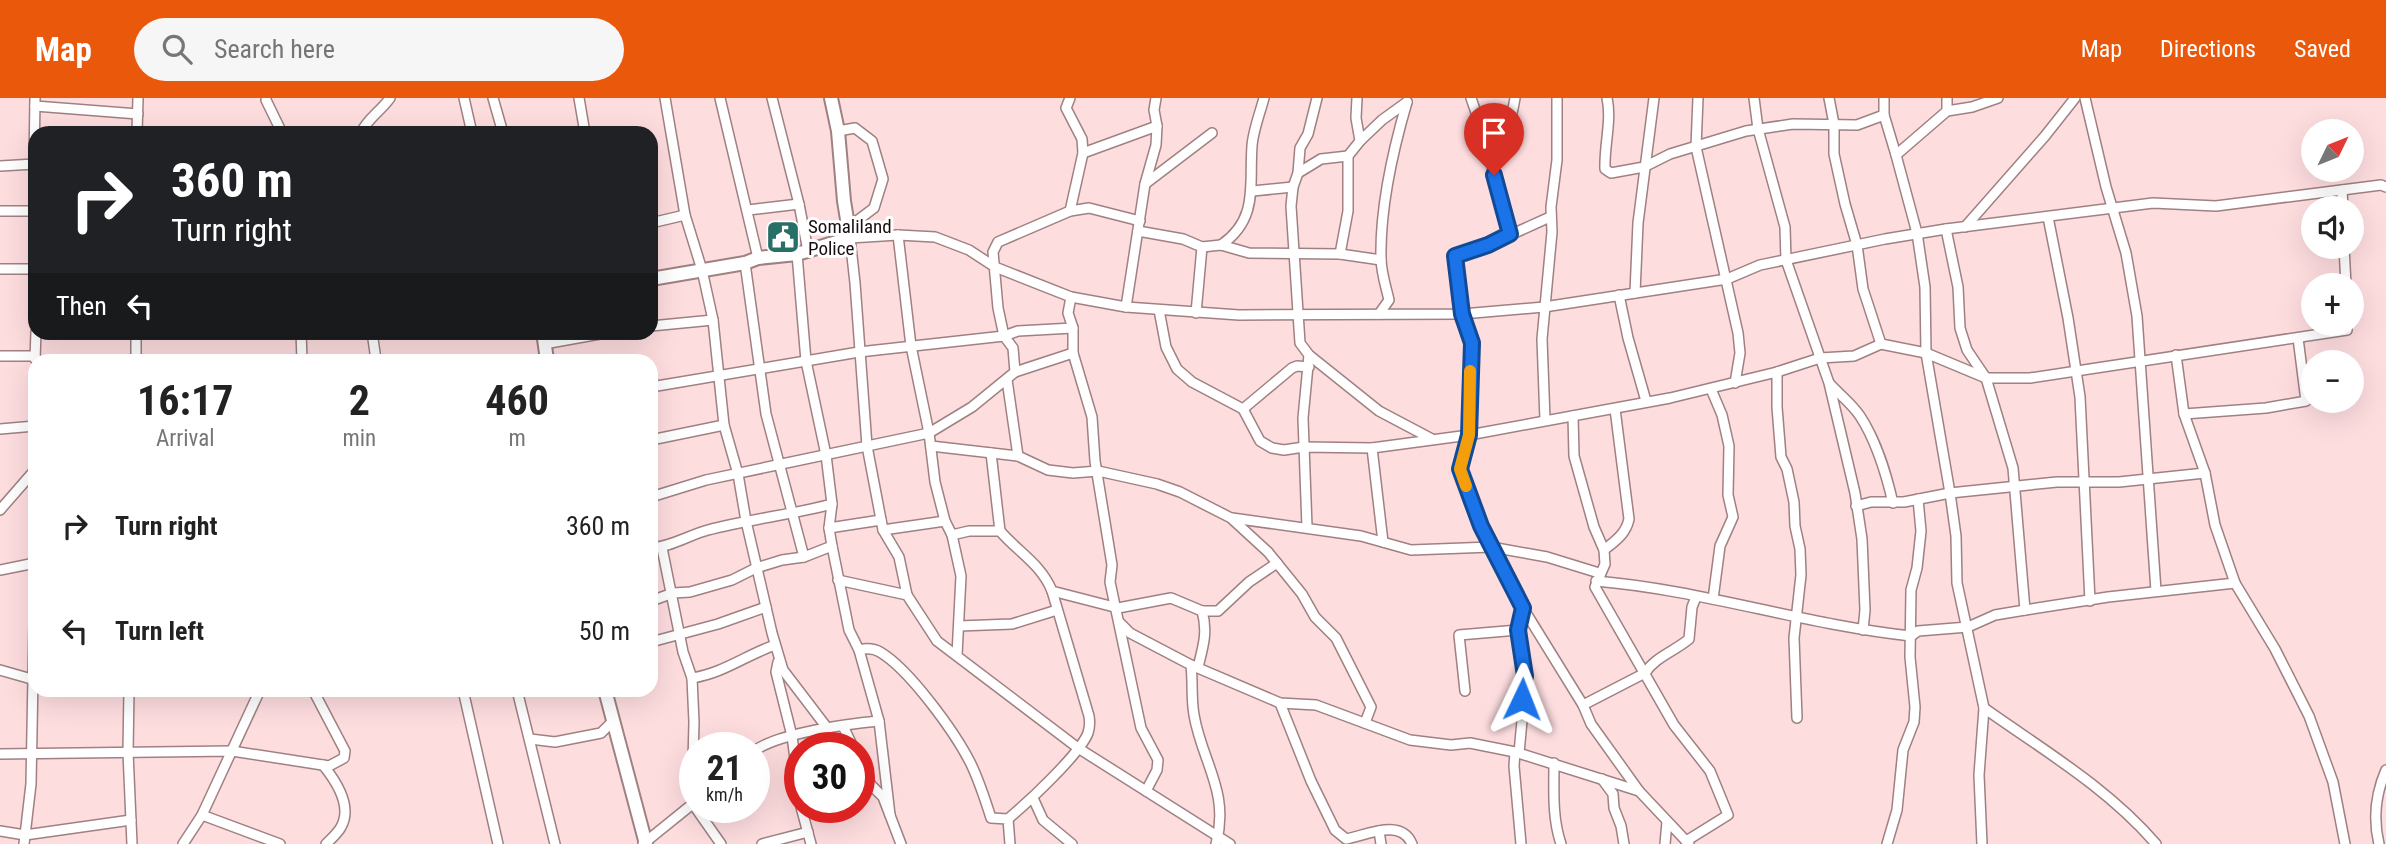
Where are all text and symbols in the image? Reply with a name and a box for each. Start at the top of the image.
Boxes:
search box [134,18,624,81]
text: Map [35,30,92,69]
icon: search [158,30,196,68]
text: Search here [214,34,335,64]
text: Map [2081,35,2122,63]
text: Directions [2160,35,2256,63]
text: Saved [2294,35,2351,63]
pin [1464,103,1524,175]
icon: arrive [1475,114,1513,152]
north arrow [2301,119,2364,182]
map controls [2301,119,2364,413]
text: 360 m [171,152,293,209]
icon: right [56,154,147,245]
button: sound [2301,196,2364,259]
text: Turn right [171,211,292,249]
place label: Somaliland Police [808,215,892,260]
public building icon: Somaliland Police [764,218,802,256]
button: + [2301,273,2364,336]
icon: left [121,287,159,325]
text: Then [56,291,107,321]
button: − [2301,350,2364,413]
text: 16:17 [137,376,233,425]
text: 2 [349,376,370,425]
text: 460 [485,376,549,425]
text: Arrival [156,425,214,452]
text: min [342,425,376,452]
text: m [508,425,526,452]
icon: right [56,507,94,545]
text: Turn right [115,511,217,541]
text: 360 m [566,511,630,541]
icon: left [56,612,94,650]
text: Turn left [115,616,204,646]
text: 50 m [579,616,630,646]
position arrow [1485,662,1559,736]
speed limit sign: 30 [784,732,875,823]
text: 21 [707,748,742,789]
text: km/h [706,784,743,805]

